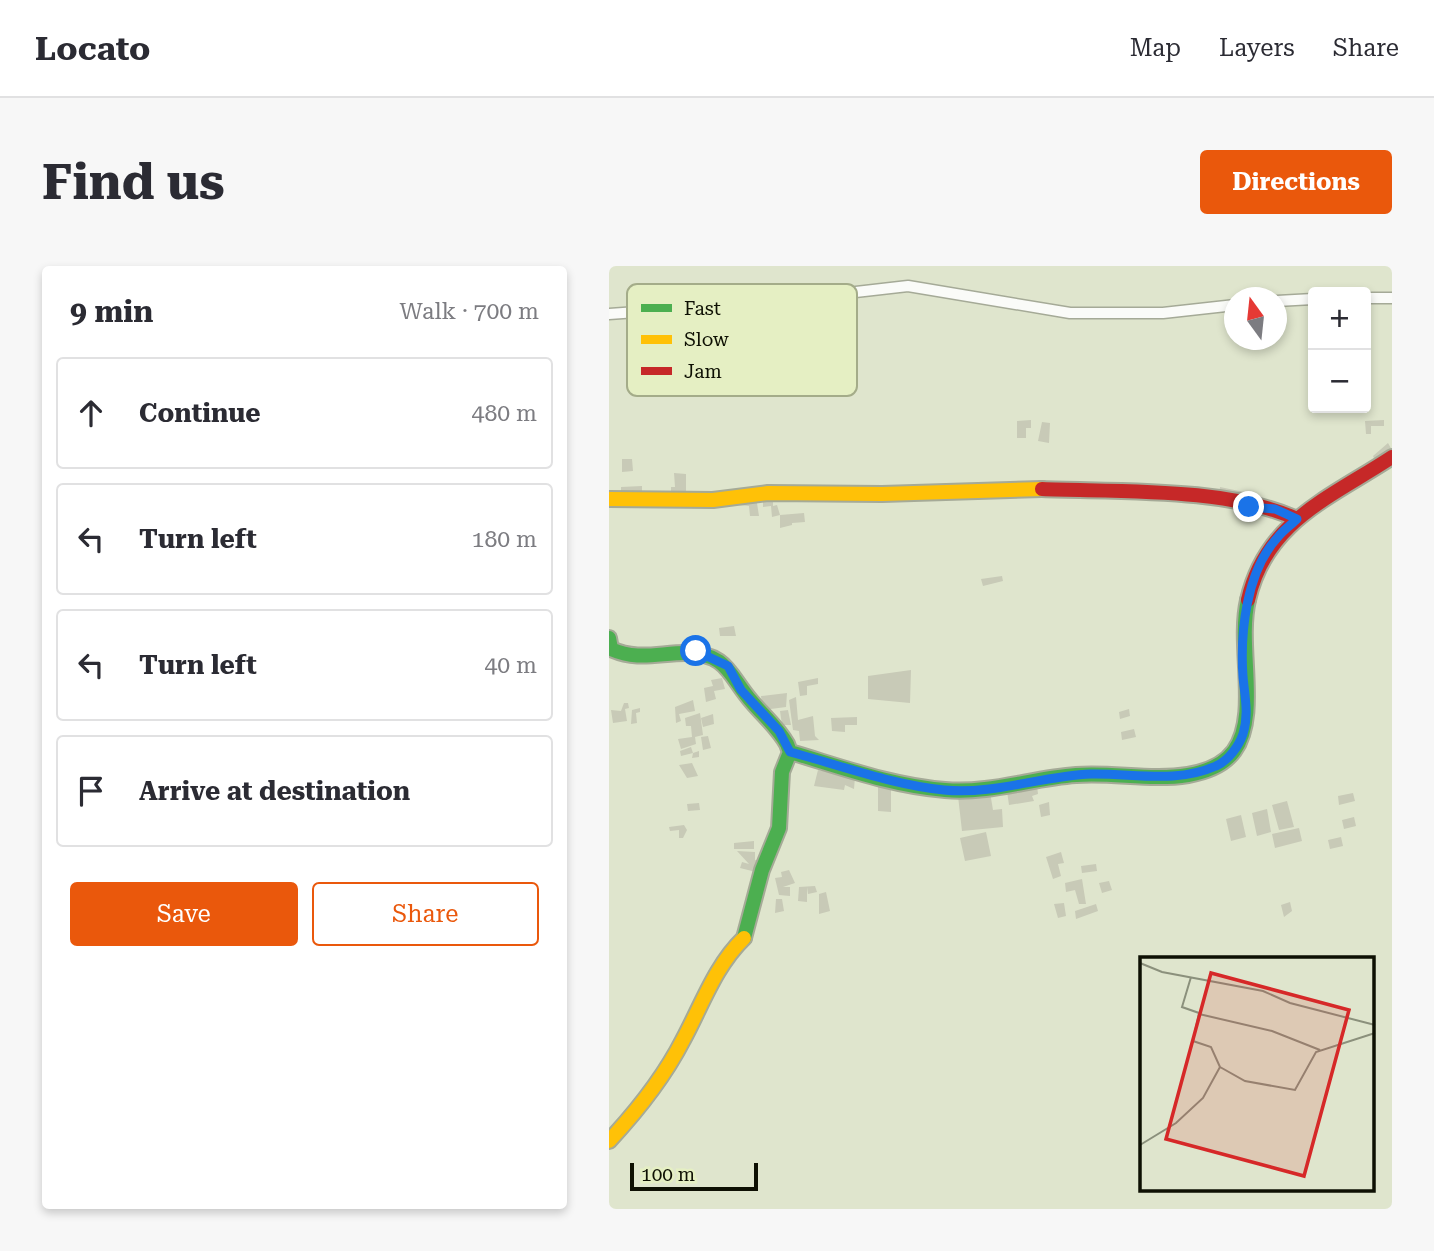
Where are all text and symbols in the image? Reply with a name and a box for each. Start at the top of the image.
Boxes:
text: Locato [35,29,150,68]
text: Map [1130,34,1181,62]
text: Layers [1219,34,1295,62]
text: Share [1333,34,1399,62]
button: Directions [1200,150,1392,214]
text: Find us [42,154,225,211]
legend [627,284,857,396]
north arrow [1224,287,1287,350]
map controls [1308,287,1371,413]
button: + [1308,287,1371,350]
text: 9 min [70,294,153,329]
text: Fast [684,297,721,320]
text: Walk · 700 m [400,298,539,325]
text: Slow [684,328,729,351]
button: − [1308,350,1371,413]
text: Jam [684,360,722,383]
icon: ahead [72,394,110,432]
text: Continue [139,398,261,428]
text: 480 m [472,400,537,427]
route end [1233,491,1264,522]
icon: left [72,520,110,558]
text: Turn left [139,524,257,554]
text: 180 m [472,526,537,553]
route start [680,635,711,666]
icon: left [72,646,110,684]
text: Turn left [139,650,257,680]
text: 40 m [484,652,537,679]
icon: arrive [72,772,110,810]
text: Arrive at destination [139,776,410,806]
button: Save [70,882,298,946]
button: Share [312,882,539,946]
inset map [1140,957,1375,1192]
scale bar [630,1160,758,1192]
text: 100 m [641,1163,695,1186]

